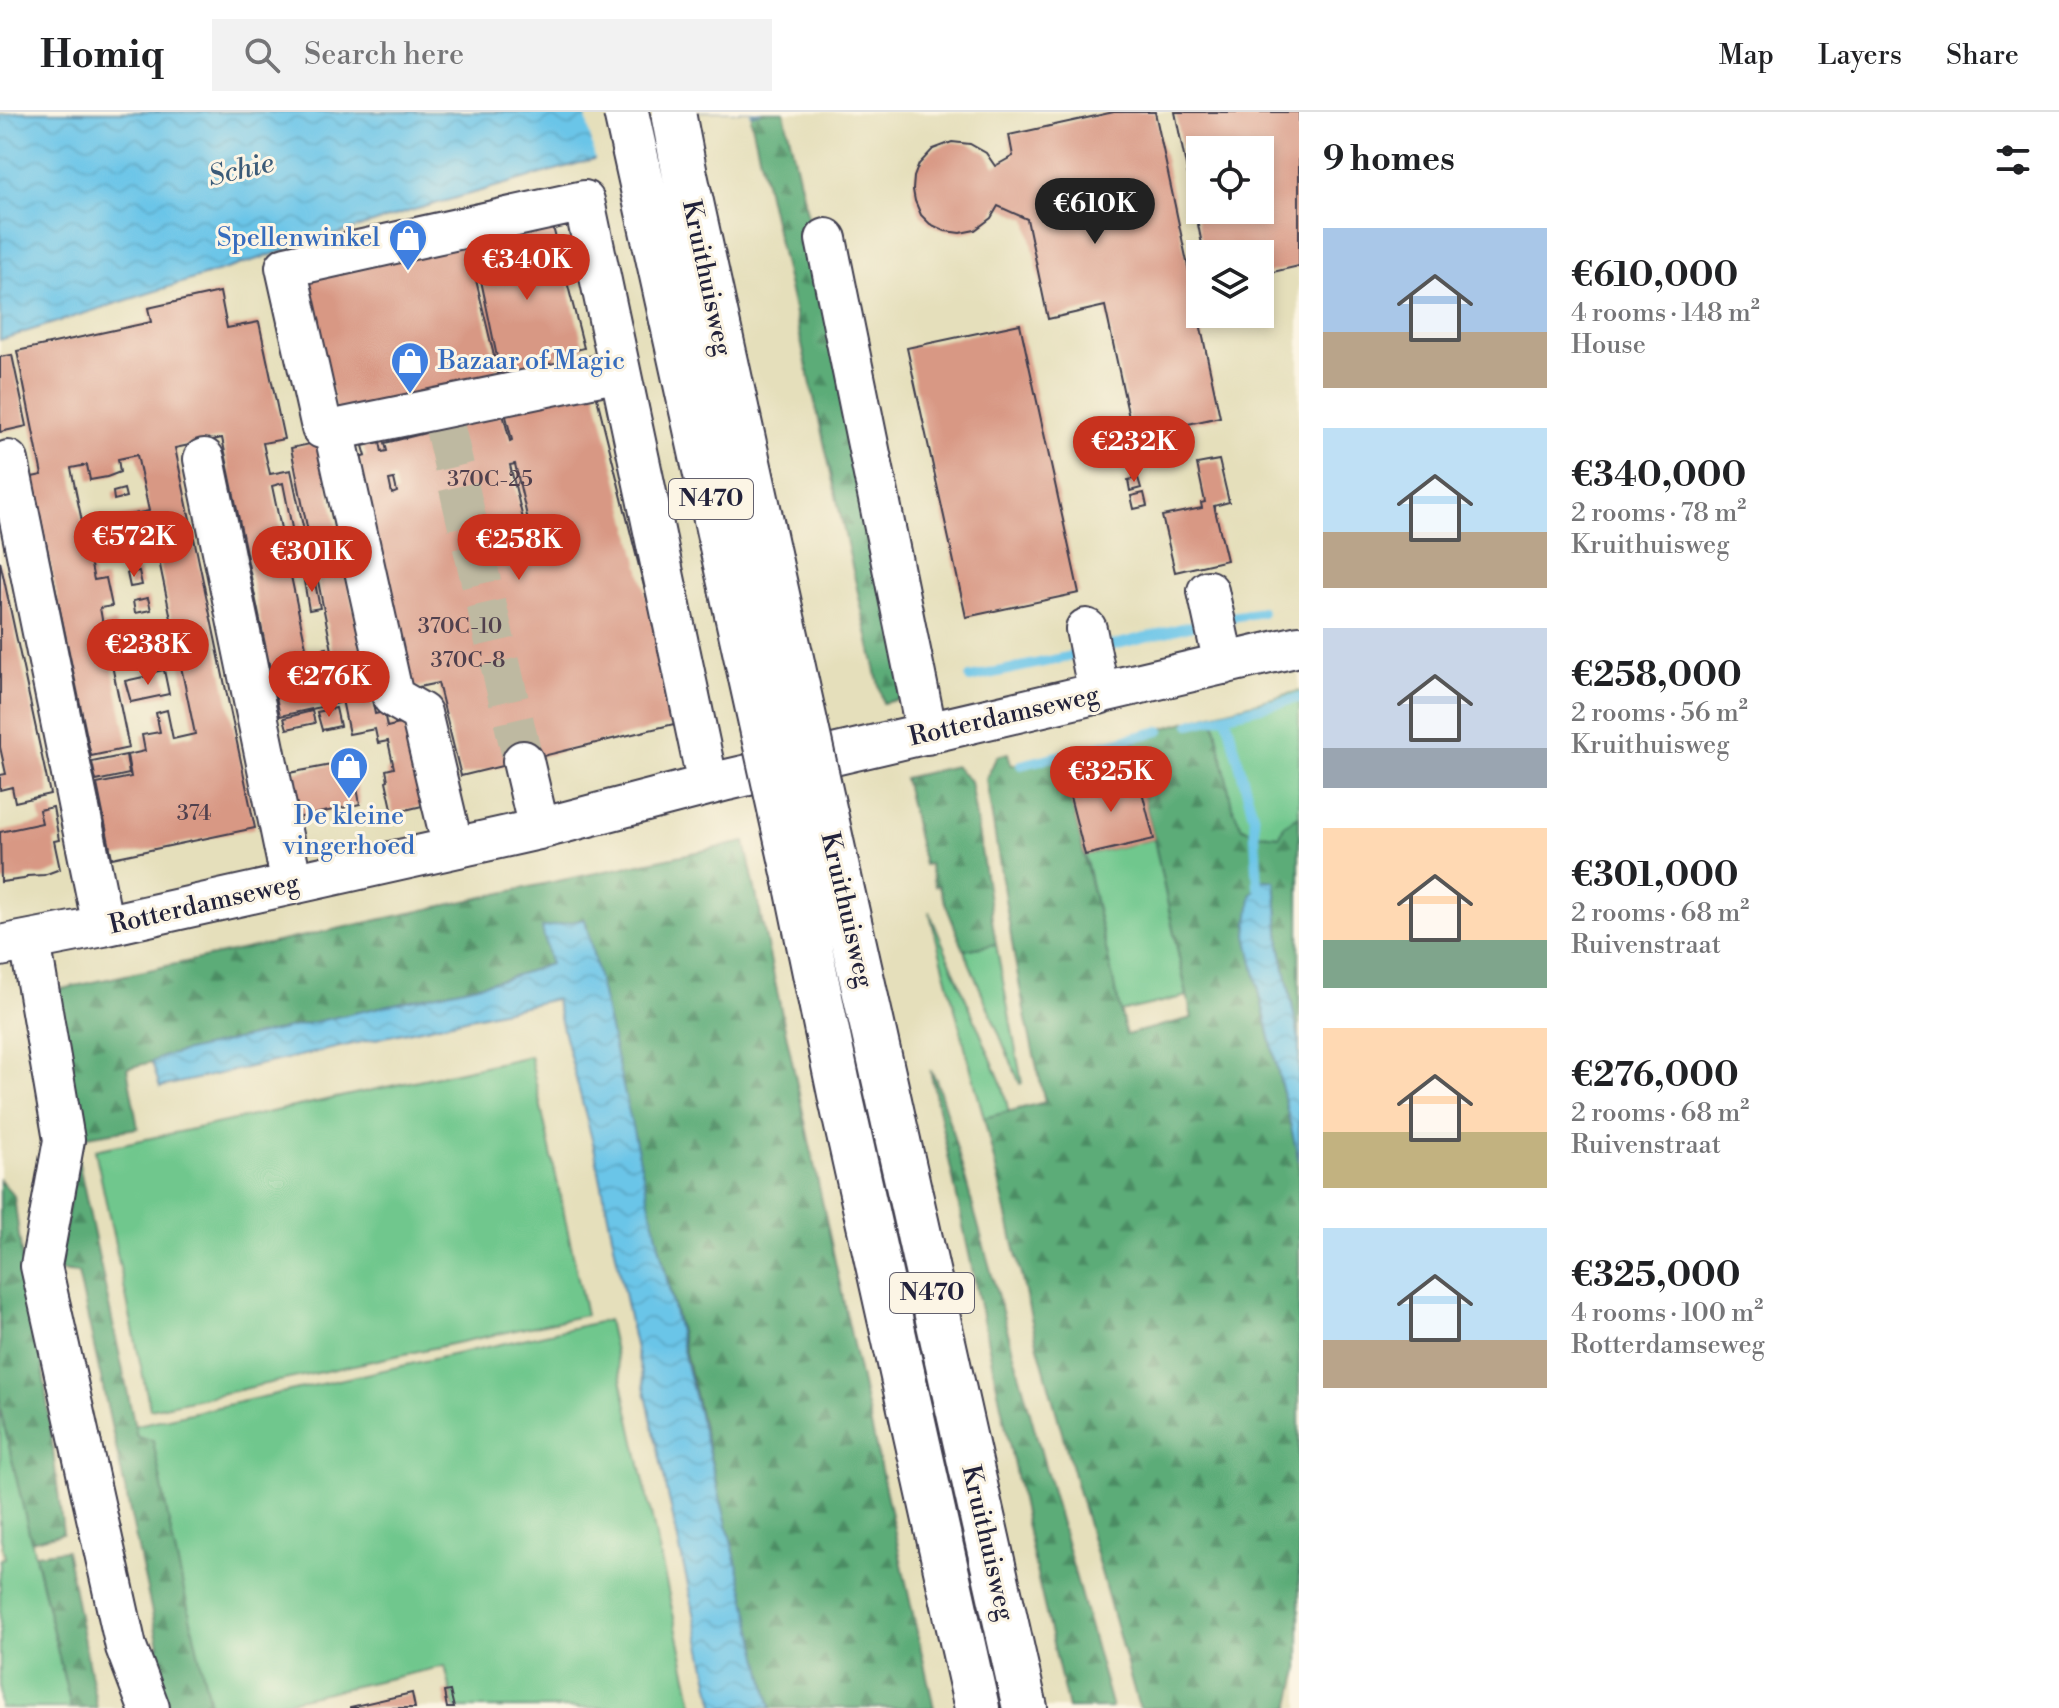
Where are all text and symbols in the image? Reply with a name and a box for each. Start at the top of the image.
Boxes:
search box [212,19,772,91]
text: Homiq [40,32,164,79]
icon: search [240,33,284,77]
text: Search here [304,36,464,74]
text: Map [1719,38,1774,73]
text: Layers [1818,38,1902,73]
text: Share [1946,38,2019,73]
map controls [1186,136,1274,328]
button: locate [1186,136,1274,224]
icon: filters [1991,138,2035,182]
text: 9 homes [1323,139,1455,181]
water label: Schie [205,145,277,195]
pin: €610K [1039,178,1151,246]
text: €610K [1053,188,1137,220]
street label: Kruithuisweg [675,197,739,359]
shop icon: Spellenwinkel [387,217,429,272]
place label: Spellenwinkel [217,222,380,254]
pin: €340K [471,234,583,302]
button: layers [1186,240,1274,328]
text: €340K [482,244,572,276]
text: €610,000 [1571,255,1738,297]
icon: home [1387,260,1483,356]
text: 4 rooms · 148 m² [1571,297,1760,329]
text: House [1571,329,1646,361]
shop icon: Bazaar of Magic [389,340,431,395]
place label: Bazaar of Magic [437,345,625,377]
pin: €232K [1078,416,1190,484]
text: €232K [1091,426,1177,458]
text: €340,000 [1571,455,1746,497]
icon: home [1387,460,1483,556]
house number: 370C-25 [447,466,533,493]
road number: N470 [669,479,753,519]
text: 2 rooms · 78 m² [1571,497,1746,529]
pin: €572K [78,511,190,579]
pin: €258K [463,514,575,582]
text: €572K [92,521,176,553]
text: €258K [476,524,562,556]
pin: €301K [256,526,368,594]
text: Kruithuisweg [1571,529,1730,561]
text: €301K [270,536,354,568]
house number: 370C-10 [418,613,502,640]
pin: €238K [92,619,204,687]
text: €238K [105,629,191,661]
house number: 370C-8 [431,647,505,674]
pin: €276K [273,651,385,719]
text: €258,000 [1571,655,1742,697]
icon: home [1387,660,1483,756]
text: €276K [287,661,371,693]
street label: Rotterdamseweg [906,678,1103,753]
text: 2 rooms · 56 m² [1571,697,1748,729]
text: Kruithuisweg [1571,729,1730,761]
shop icon: De kleine vingerhoed [328,745,370,800]
pin: €325K [1055,746,1167,814]
text: €325K [1068,756,1154,788]
house number: 374 [177,800,211,827]
place label: De kleine vingerhoed [282,800,415,862]
street label: Kruithuisweg [814,829,881,991]
text: €301,000 [1571,855,1739,897]
icon: home [1387,860,1483,956]
street label: Rotterdamseweg [106,866,303,941]
text: 2 rooms · 68 m² [1571,897,1749,929]
text: Ruivenstraat [1571,929,1721,961]
text: €276,000 [1571,1055,1739,1097]
icon: home [1387,1060,1483,1156]
text: 2 rooms · 68 m² [1571,1097,1749,1129]
text: Ruivenstraat [1571,1129,1721,1161]
text: €325,000 [1571,1255,1741,1297]
icon: home [1387,1260,1483,1356]
road number: N470 [890,1273,974,1313]
text: 4 rooms · 100 m² [1571,1297,1763,1329]
text: Rotterdamseweg [1571,1329,1765,1361]
street label: Kruithuisweg [955,1462,1022,1624]

